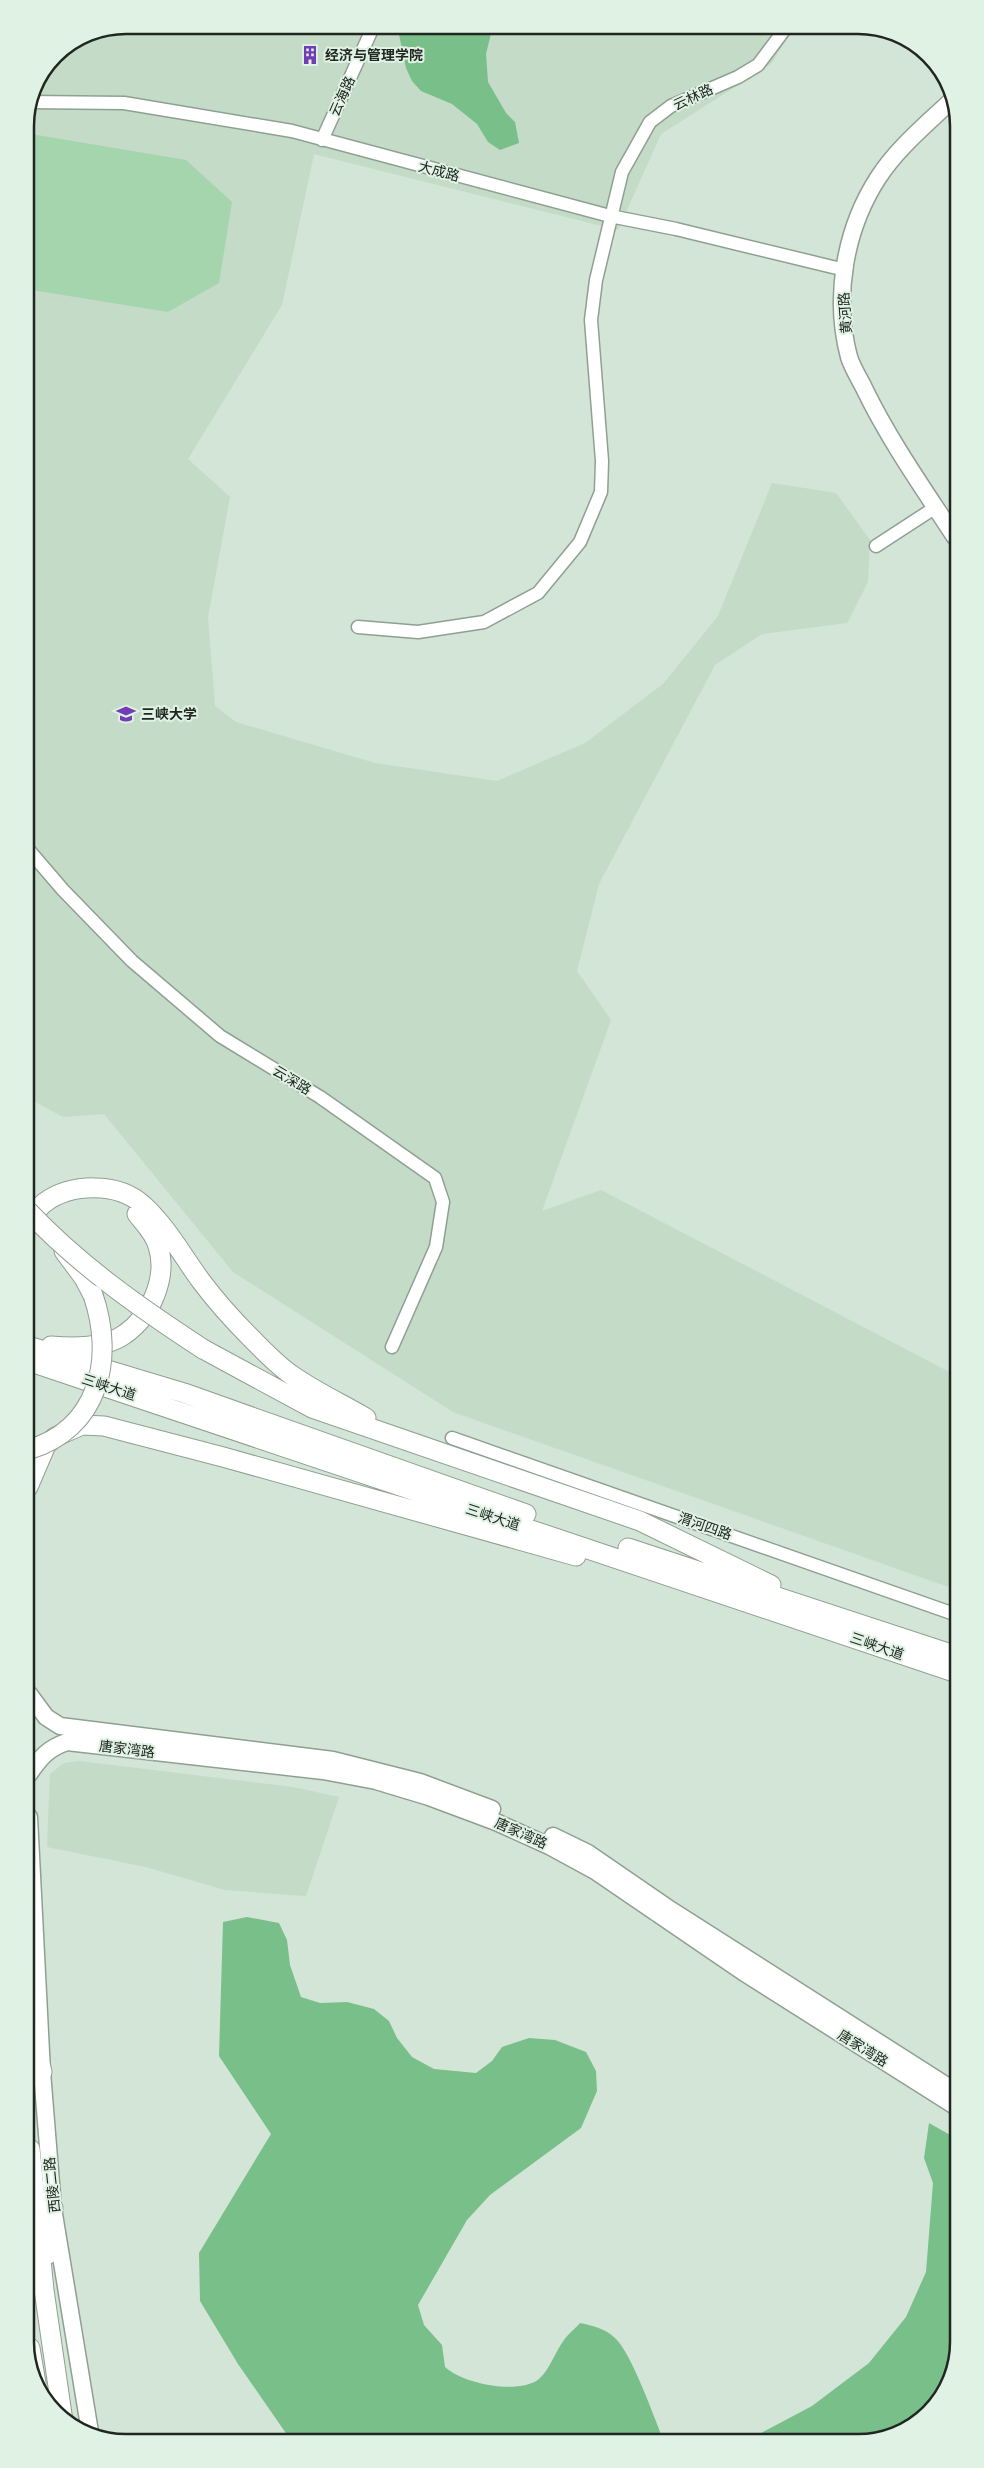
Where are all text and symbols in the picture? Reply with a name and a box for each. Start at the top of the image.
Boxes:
building icon: 经济与管理学院 [299,44,321,66]
place label: 经济与管理学院 [325,46,423,63]
street label: 云海路 [325,73,358,118]
street label: 云林路 [670,80,715,113]
street label: 大成路 [417,157,462,184]
street label: 黄河路 [835,291,854,335]
school or university icon: 三峡大学 [115,703,137,725]
place label: 三峡大学 [141,705,197,722]
street label: 云深路 [270,1061,315,1098]
street label: 三峡大道 [80,1370,138,1403]
street label: 三峡大道 [464,1500,522,1533]
street label: 渭河四路 [676,1508,734,1543]
street label: 三峡大道 [848,1628,906,1663]
street label: 唐家湾路 [98,1737,156,1760]
street label: 唐家湾路 [492,1813,550,1852]
street label: 唐家湾路 [835,2026,892,2070]
street label: 西陵二路 [40,2156,63,2214]

